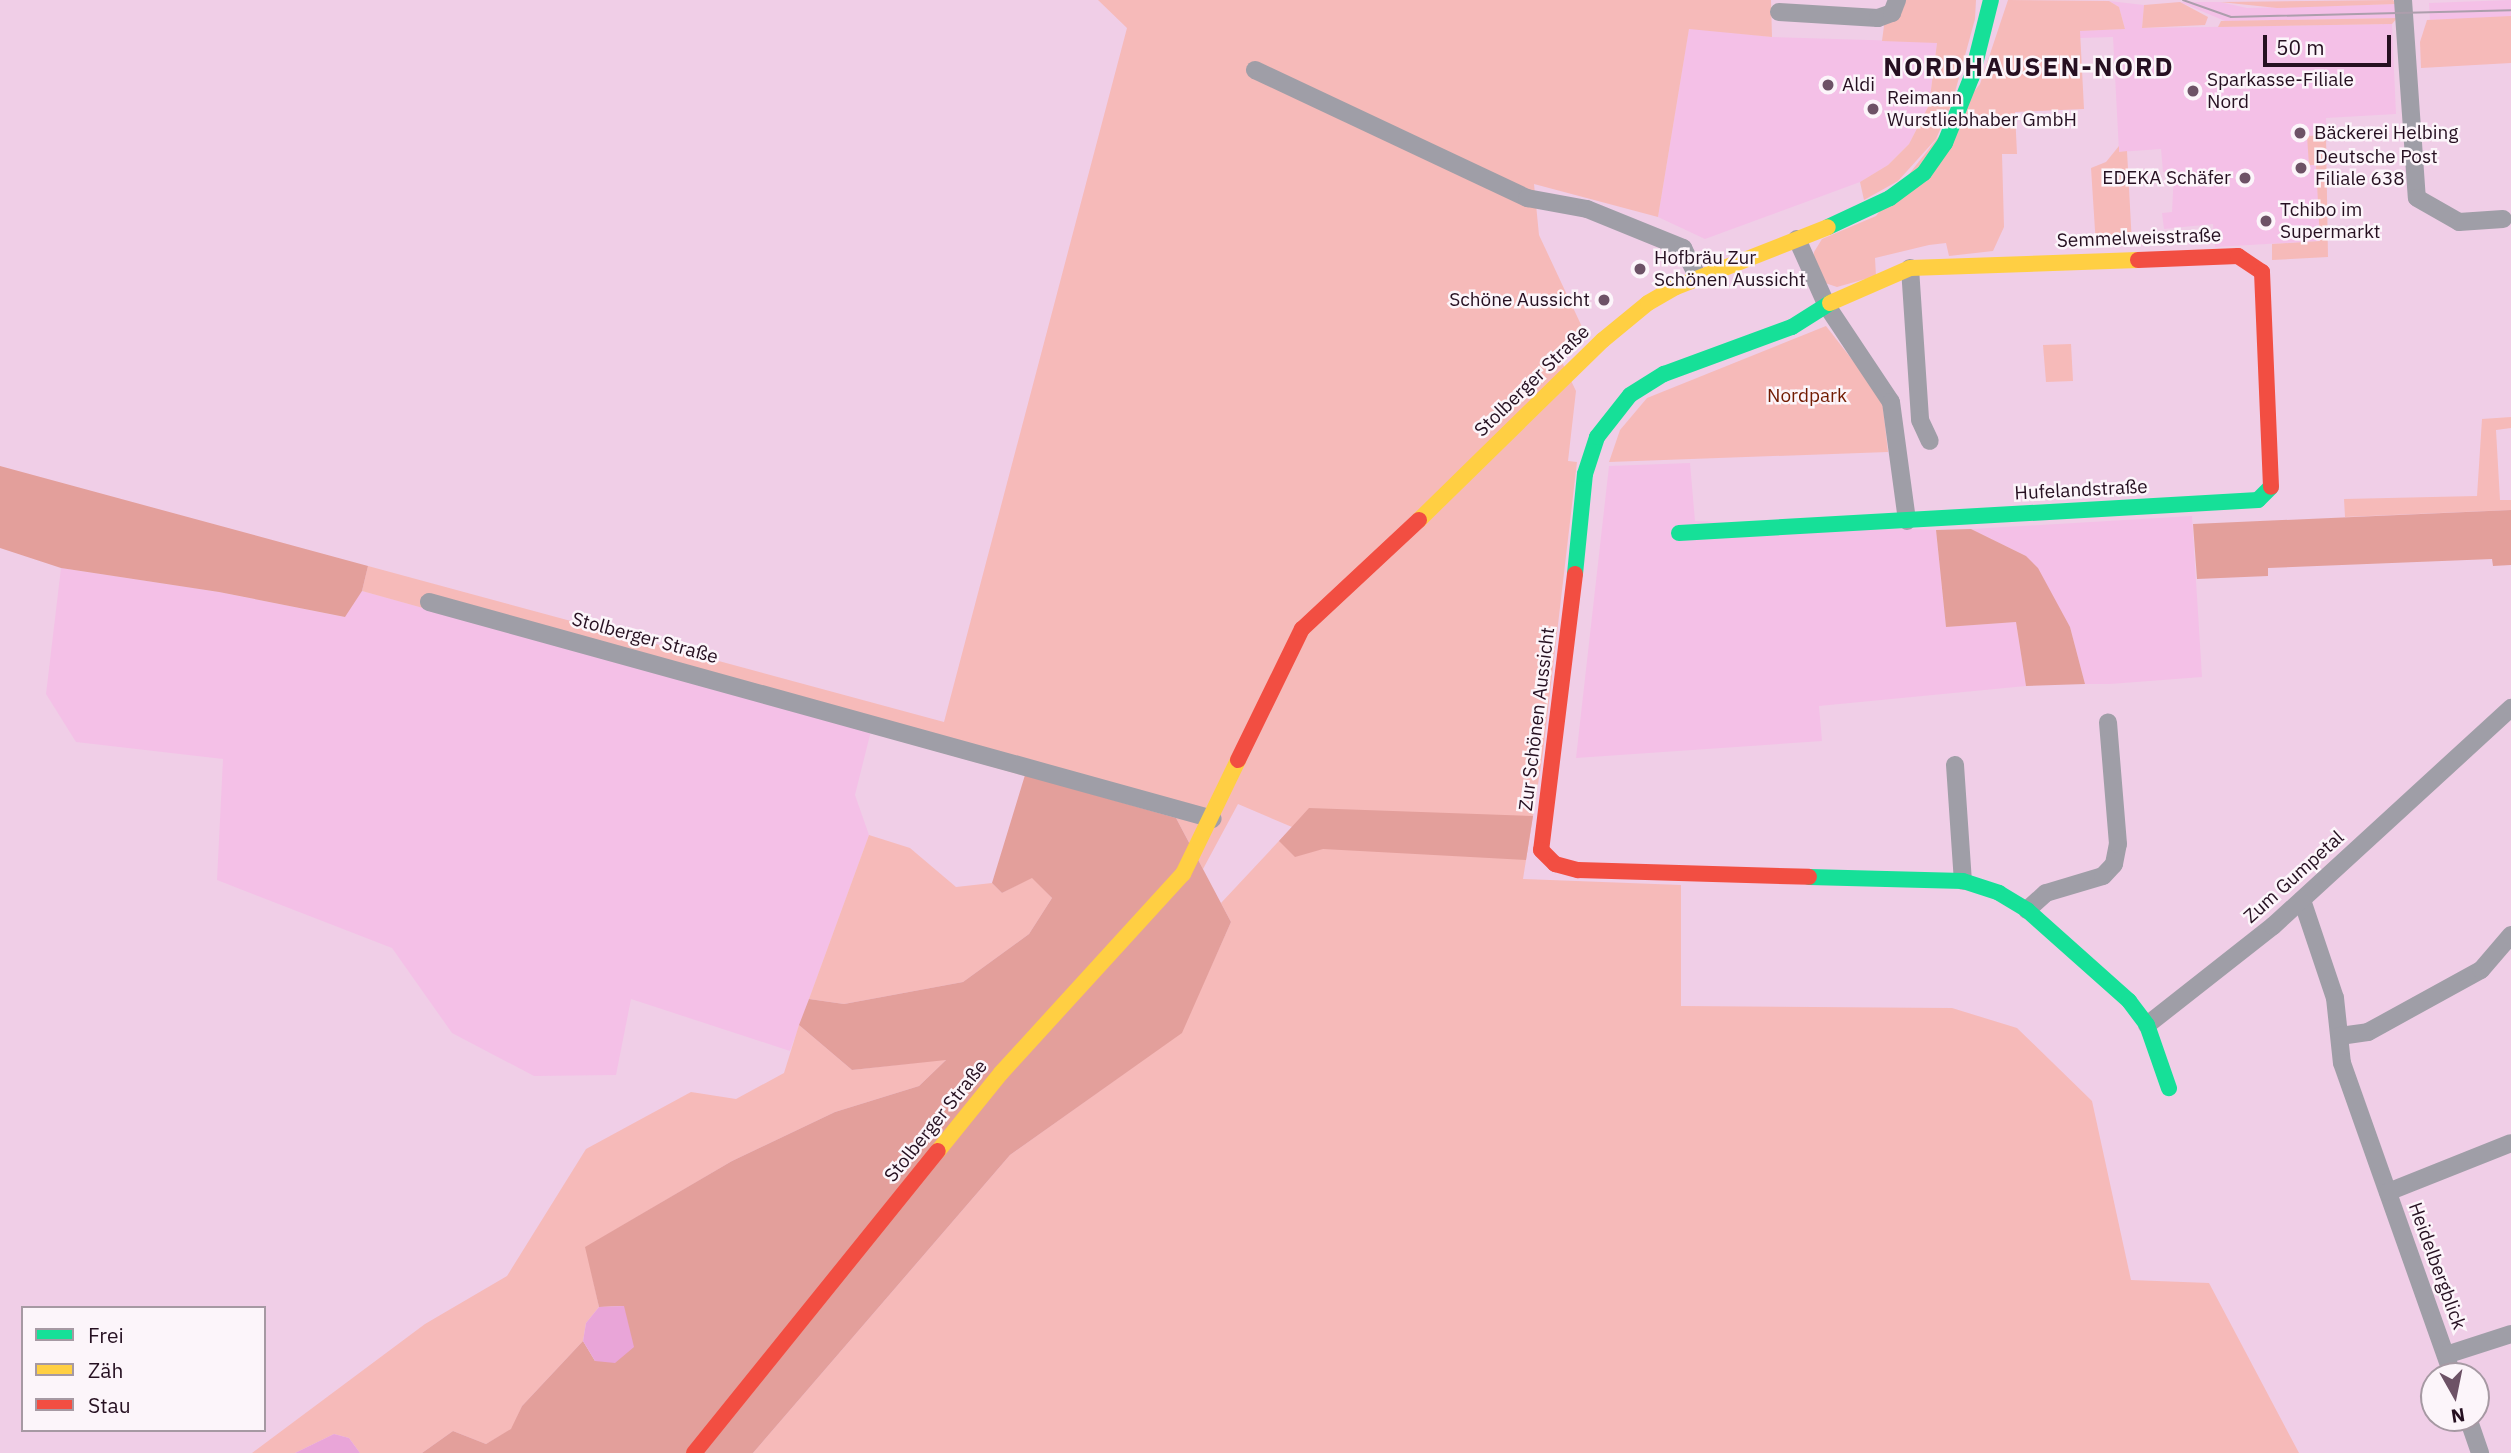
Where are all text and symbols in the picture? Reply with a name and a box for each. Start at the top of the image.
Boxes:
scale bar [2266,21,2394,65]
text: 50 m [2276,33,2325,61]
district label: NORDHAUSEN-NORD [1885,51,2173,83]
place label: Sparkasse-Filiale Nord [2207,69,2354,113]
place label: Aldi [1842,74,1875,96]
marker: Aldi [1820,77,1836,93]
marker: Sparkasse-Filiale Nord [2185,83,2201,99]
place label: Reimann Wurstliebhaber GmbH [1887,87,2077,131]
marker: Reimann Wurstliebhaber GmbH [1865,101,1881,117]
place label: Bäckerei Helbing [2314,122,2458,144]
marker: Bäckerei Helbing [2292,125,2308,141]
place label: Deutsche Post Filiale 638 [2315,146,2438,190]
marker: Deutsche Post Filiale 638 [2293,160,2309,176]
place label: EDEKA Schäfer [2102,167,2231,189]
marker: EDEKA Schäfer [2237,170,2253,186]
place label: Tchibo im Supermarkt [2280,199,2380,243]
marker: Tchibo im Supermarkt [2258,213,2274,229]
street label: Semmelweisstraße [2056,224,2222,252]
place label: Hofbräu Zur Schönen Aussicht [1654,247,1806,291]
marker: Hofbräu Zur Schönen Aussicht [1632,261,1648,277]
place label: Schöne Aussicht [1449,289,1590,311]
marker: Schöne Aussicht [1596,292,1612,308]
street label: Stolberger Straße [1470,321,1594,441]
park label: Nordpark [1767,385,1847,407]
street label: Hufelandstraße [2014,475,2148,505]
street label: Stolberger Straße [569,608,721,668]
street label: Zur Schönen Aussicht [1514,626,1560,812]
street label: Zum Gumpetal [2239,826,2349,928]
street label: Stolberger Straße [880,1055,992,1187]
street label: Heidelbergblick [2403,1199,2471,1333]
legend [21,1306,266,1432]
text: Frei [88,1321,124,1349]
text: Zäh [88,1356,123,1384]
north arrow [2420,1362,2490,1432]
text: Stau [88,1391,131,1419]
text: N [2449,1403,2467,1429]

